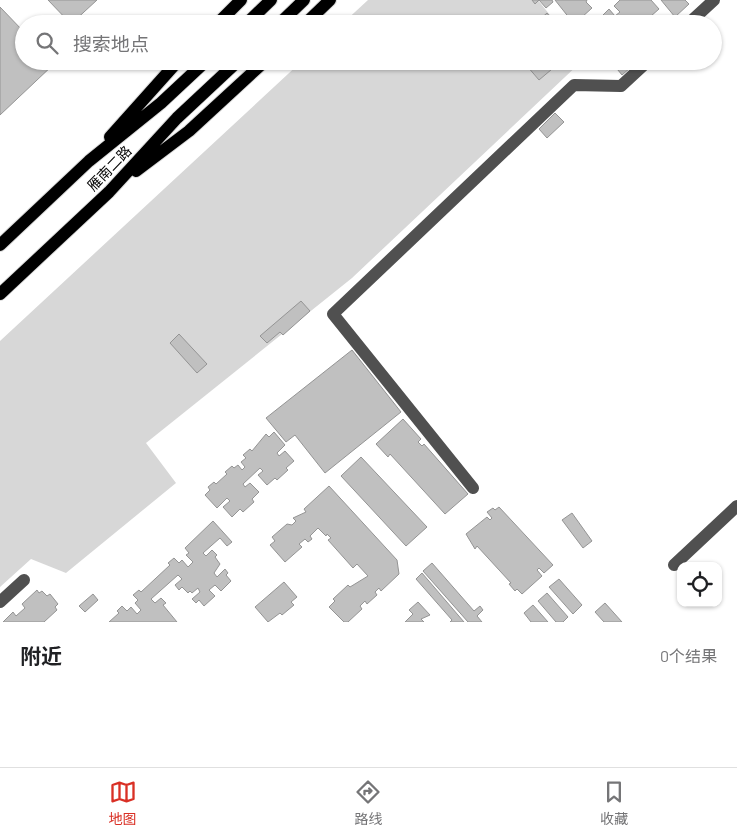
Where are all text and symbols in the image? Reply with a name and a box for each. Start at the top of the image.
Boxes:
search box [15,15,722,70]
icon: search [33,29,61,57]
text: 搜索地点 [73,32,149,55]
street label: 雁南二路 [83,142,135,194]
map controls [677,562,722,607]
button: locate [677,562,722,607]
text: 附近 [20,643,62,668]
text: 0个结果 [660,646,717,665]
tab: 地图 [109,778,137,828]
tab: 路线 [354,778,382,828]
tab: 收藏 [600,778,628,828]

